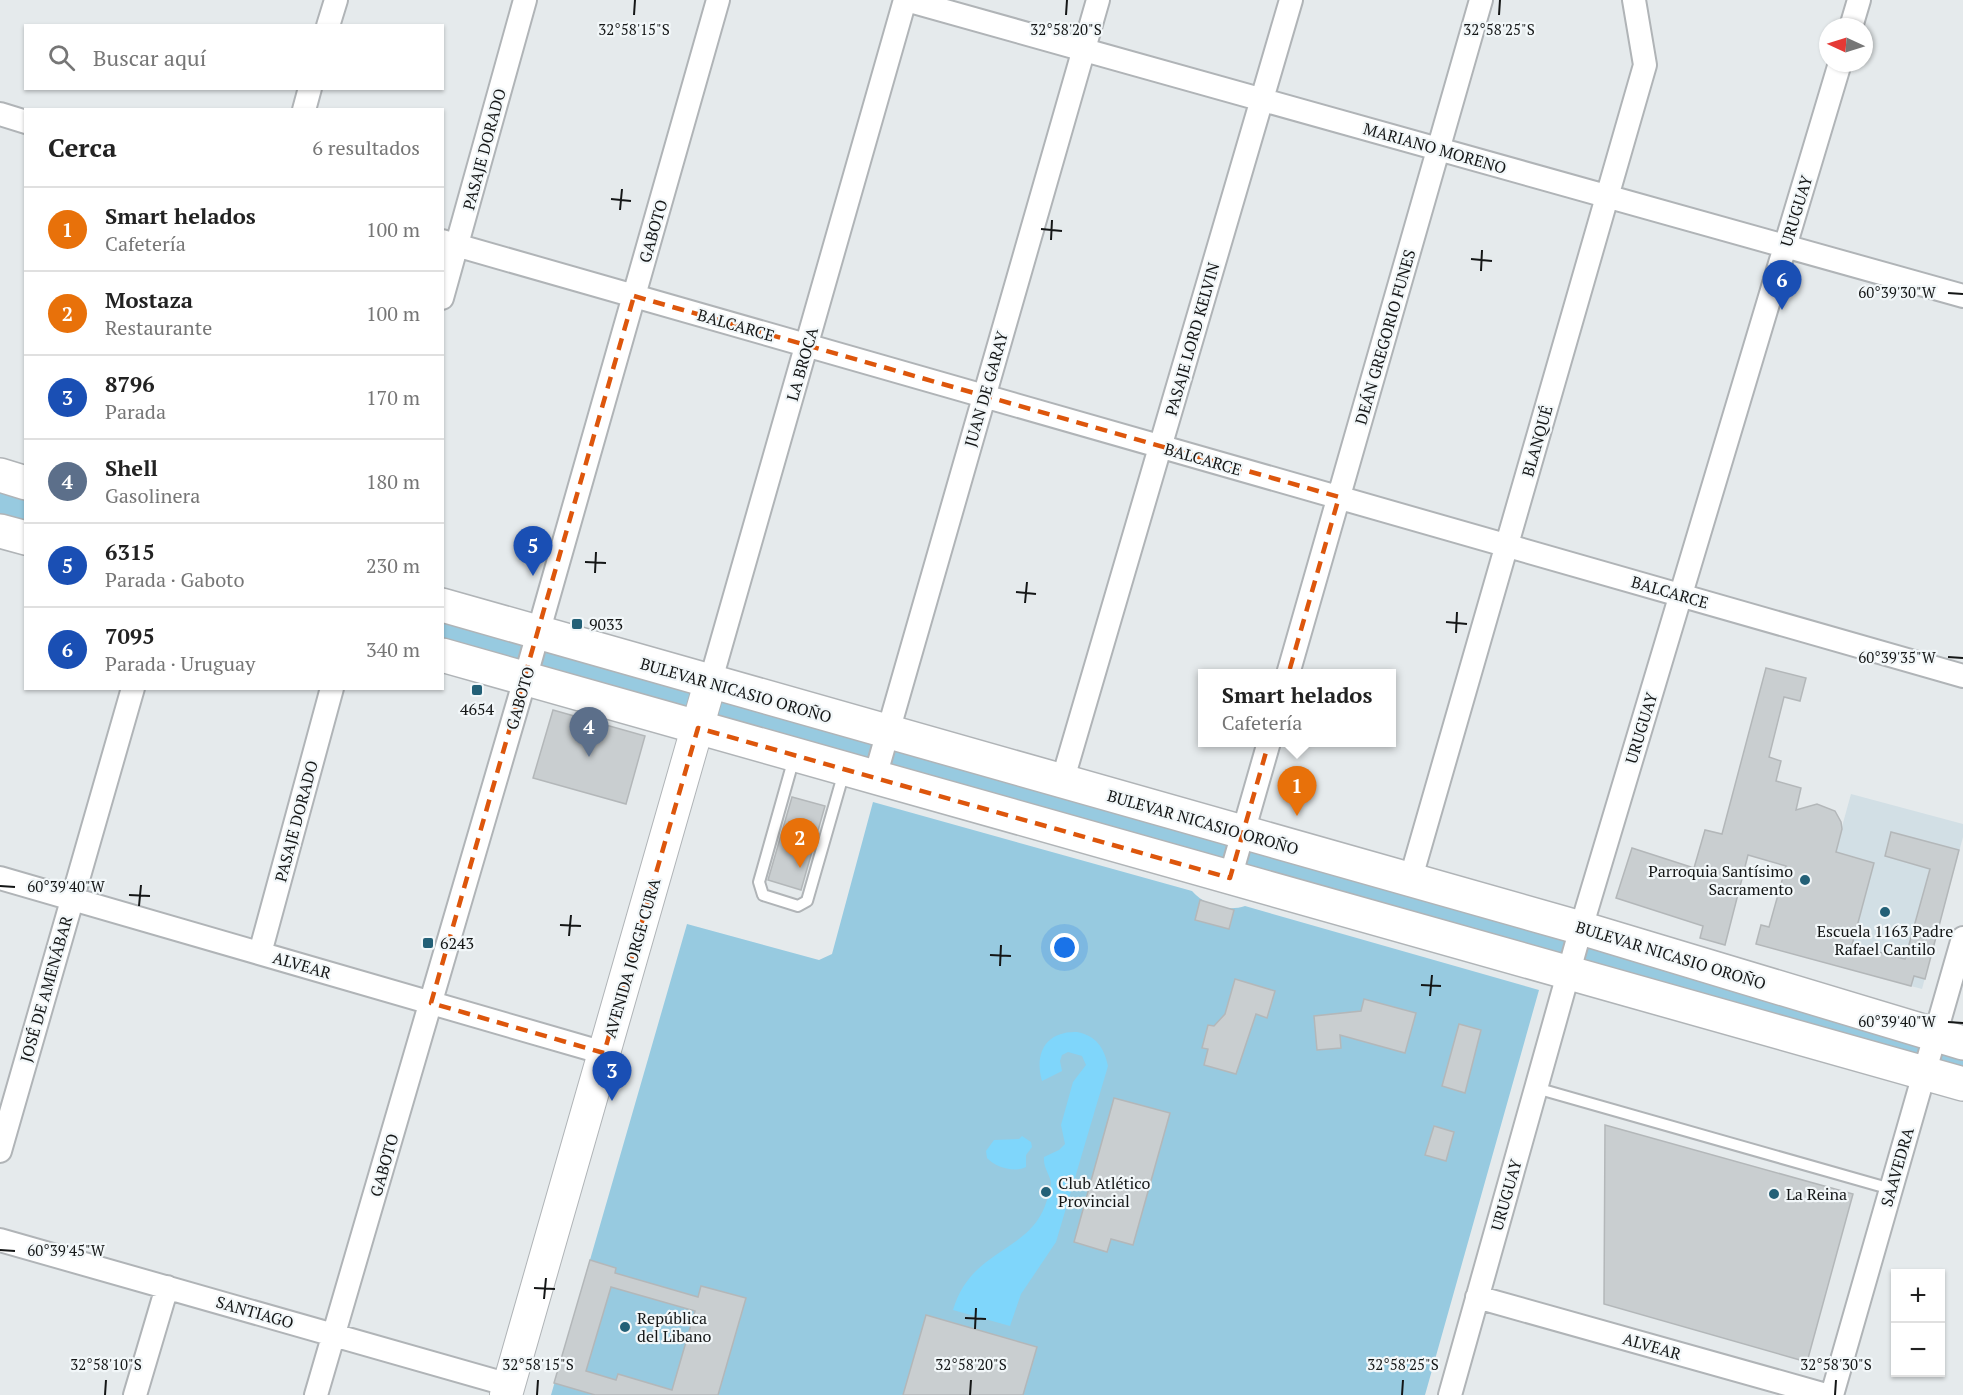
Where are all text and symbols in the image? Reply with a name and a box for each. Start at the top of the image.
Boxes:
north arrow [1819,18,1873,72]
text: 32°58'15"S [598,19,670,39]
text: 32°58'20"S [1030,19,1102,39]
text: 32°58'25"S [1463,19,1535,39]
search box [24,24,444,90]
icon: search [45,41,78,74]
text: Buscar aquí [93,43,206,72]
street label: PASAJE DORADO [457,86,511,212]
street label: MARIANO MORENO [1361,117,1509,179]
text: Cerca [48,130,117,164]
text: 6 resultados [312,134,420,161]
street label: URUGUAY [1775,172,1817,249]
street label: GABOTO [634,197,672,265]
text: Smart helados [105,201,256,230]
text: 1 [62,216,73,243]
text: 100 m [366,216,420,243]
text: Cafetería [105,230,186,257]
street label: DEÁN GREGORIO FUNES [1349,247,1421,427]
street label: PASAJE LORD KELVIN [1160,260,1224,418]
pin: 6 [1762,260,1802,310]
text: 60°39'30"W [1858,282,1937,302]
text: Mostaza [105,285,193,314]
text: 2 [62,300,73,327]
text: 100 m [366,300,420,327]
street label: BALCARCE [695,303,777,347]
text: Restaurante [105,314,212,341]
street label: LA BROCA [781,325,823,403]
street label: JUAN DE GARAY [959,328,1013,449]
text: 8796 [105,369,155,398]
text: 3 [62,384,73,411]
text: 170 m [366,384,420,411]
text: Parada [105,398,166,425]
street label: BLANQUÉ [1516,403,1558,479]
street label: BALCARCE [1162,437,1244,481]
text: Shell [105,453,158,482]
text: 4 [62,468,73,495]
text: 180 m [366,468,420,495]
text: Gasolinera [105,482,200,509]
pin: 5 [514,526,552,576]
text: 6315 [105,537,155,566]
text: 5 [62,552,73,579]
text: 230 m [366,552,420,579]
text: Parada · Gaboto [105,566,245,593]
street label: BALCARCE [1629,570,1711,614]
place label: 9033 [589,613,623,635]
marker: 9033 [570,617,584,631]
text: 7095 [105,621,155,650]
text: 6 [62,636,73,663]
text: 340 m [366,636,420,663]
text: 60°39'35"W [1858,647,1937,667]
text: Parada · Uruguay [105,650,255,677]
street label: BULEVAR NICASIO OROÑO [638,652,834,728]
street label: GABOTO [501,664,539,732]
popup [1198,669,1396,747]
text: Smart helados [1222,680,1372,709]
marker: 4654 [470,683,484,697]
street label: URUGUAY [1620,689,1662,766]
place label: 4654 [460,698,495,720]
pin: 4 [570,708,608,757]
text: Cafetería [1222,709,1302,736]
street label: PASAJE DORADO [269,758,323,884]
pin: 1 [1278,766,1316,816]
street label: BULEVAR NICASIO OROÑO [1105,784,1301,860]
pin: 2 [780,818,820,868]
place label: Parroquia Santísimo Sacramento [1648,860,1793,900]
marker: Parroquia Santísimo Sacramento [1798,873,1812,887]
street label: AVENIDA JORGE CURA [599,875,665,1040]
text: 60°39'40"W [27,876,106,896]
marker: Escuela 1163 Padre Rafael Cantilo [1878,905,1892,919]
street label: JOSÉ DE AMENÁBAR [15,913,78,1065]
street label: BULEVAR NICASIO OROÑO [1573,916,1769,994]
place label: Escuela 1163 Padre Rafael Cantilo [1817,920,1953,960]
place label: 6243 [440,932,474,954]
your location [1050,933,1079,962]
marker: 6243 [421,936,435,950]
street label: ALVEAR [270,946,334,984]
text: 60°39'40"W [1858,1011,1937,1031]
pin: 3 [592,1052,632,1101]
street label: SAAVEDRA [1875,1125,1919,1209]
street label: GABOTO [365,1131,403,1199]
street label: URUGUAY [1485,1156,1527,1233]
place label: Club Atlético Provincial [1058,1172,1150,1212]
place label: La Reina [1786,1183,1847,1205]
marker: Club Atlético Provincial [1039,1185,1053,1199]
marker: La Reina [1767,1187,1781,1201]
text: 60°39'45"W [27,1240,106,1260]
map controls [1891,1269,1945,1377]
button: + [1891,1269,1945,1323]
street label: SANTIAGO [214,1290,296,1334]
place label: República del Libano [637,1307,712,1347]
marker: República del Libano [618,1320,632,1334]
button: − [1891,1323,1945,1377]
street label: ALVEAR [1620,1327,1684,1365]
text: 32°58'10"S [70,1354,142,1374]
text: 32°58'15"S [502,1354,574,1374]
text: 32°58'20"S [935,1354,1007,1374]
text: 32°58'25"S [1367,1354,1439,1374]
text: 32°58'30"S [1800,1354,1872,1374]

